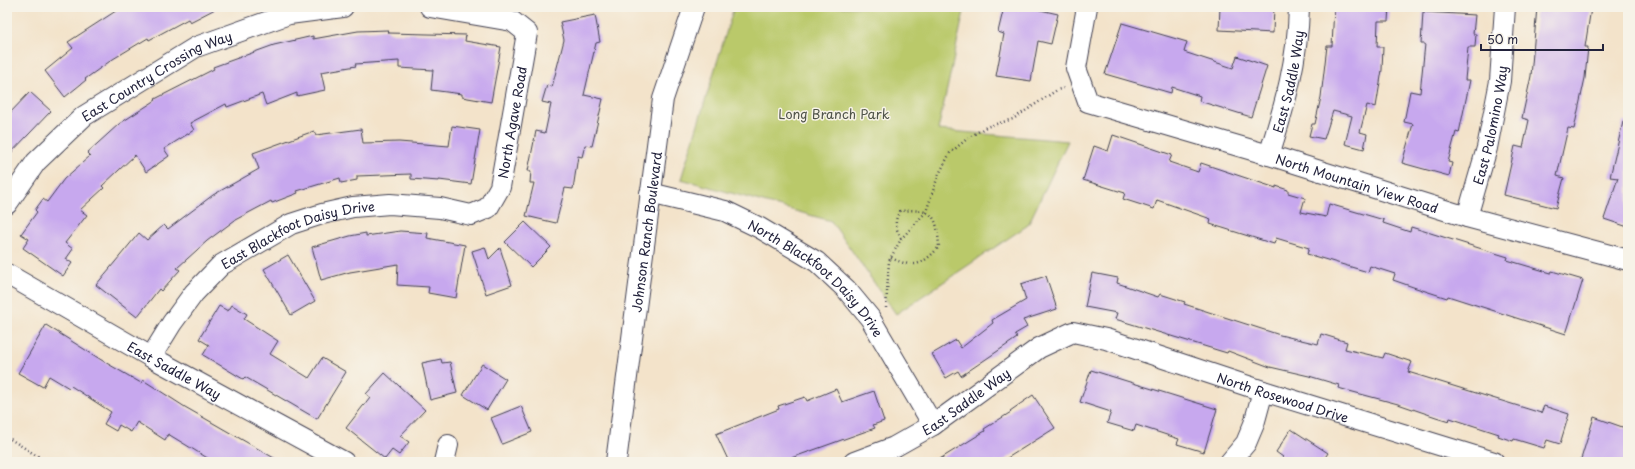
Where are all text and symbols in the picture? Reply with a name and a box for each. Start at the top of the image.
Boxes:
street label: East Country Crossing Way [77,26,234,125]
scale bar [1481,26,1603,52]
street label: East Saddle Way [1267,29,1307,135]
text: 50 m [1487,30,1518,48]
street label: North Agave Road [492,65,531,180]
street label: East Palomino Way [1467,65,1511,187]
park label: Long Branch Park [778,104,890,123]
street label: North Mountain View Road [1273,148,1441,217]
street label: Johnson Ranch Boulevard [626,150,666,313]
street label: East Blackfoot Daisy Drive [217,196,375,273]
street label: North Blackfoot Daisy Drive [745,214,888,340]
street label: East Saddle Way [124,336,225,403]
street label: East Saddle Way [918,363,1014,439]
street label: North Rosewood Drive [1215,367,1351,426]

